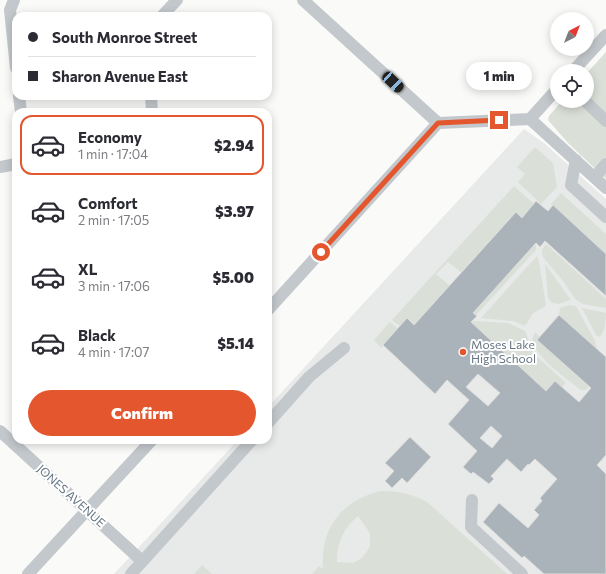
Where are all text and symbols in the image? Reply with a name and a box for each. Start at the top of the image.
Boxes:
north arrow [550,12,594,56]
map controls [550,12,594,108]
text: South Monroe Street [52,28,197,46]
callout: 1 min [466,62,532,90]
button: locate [550,64,594,108]
text: Sharon Avenue East [52,67,188,85]
text: 1 min [483,68,515,84]
car [380,69,406,95]
route end [490,111,508,129]
icon: car [30,127,66,163]
text: Economy [78,128,142,146]
text: $2.94 [214,136,254,154]
text: 1 min · 17:04 [78,146,148,162]
icon: car [30,193,66,229]
text: Comfort [78,194,138,212]
text: $3.97 [215,202,254,220]
text: 2 min · 17:05 [78,212,149,228]
route start [312,243,330,261]
icon: car [30,259,66,295]
text: XL [78,260,97,278]
text: $5.00 [212,268,254,286]
text: 3 min · 17:06 [78,278,150,294]
icon: car [30,325,66,361]
text: Black [78,326,116,344]
text: $5.14 [217,334,254,352]
place label: Moses Lake High School [471,337,536,365]
text: 4 min · 17:07 [78,344,149,360]
marker: Moses Lake High School [458,347,468,357]
button: Confirm [28,390,256,436]
street label: JONES AVENUE [34,461,108,530]

